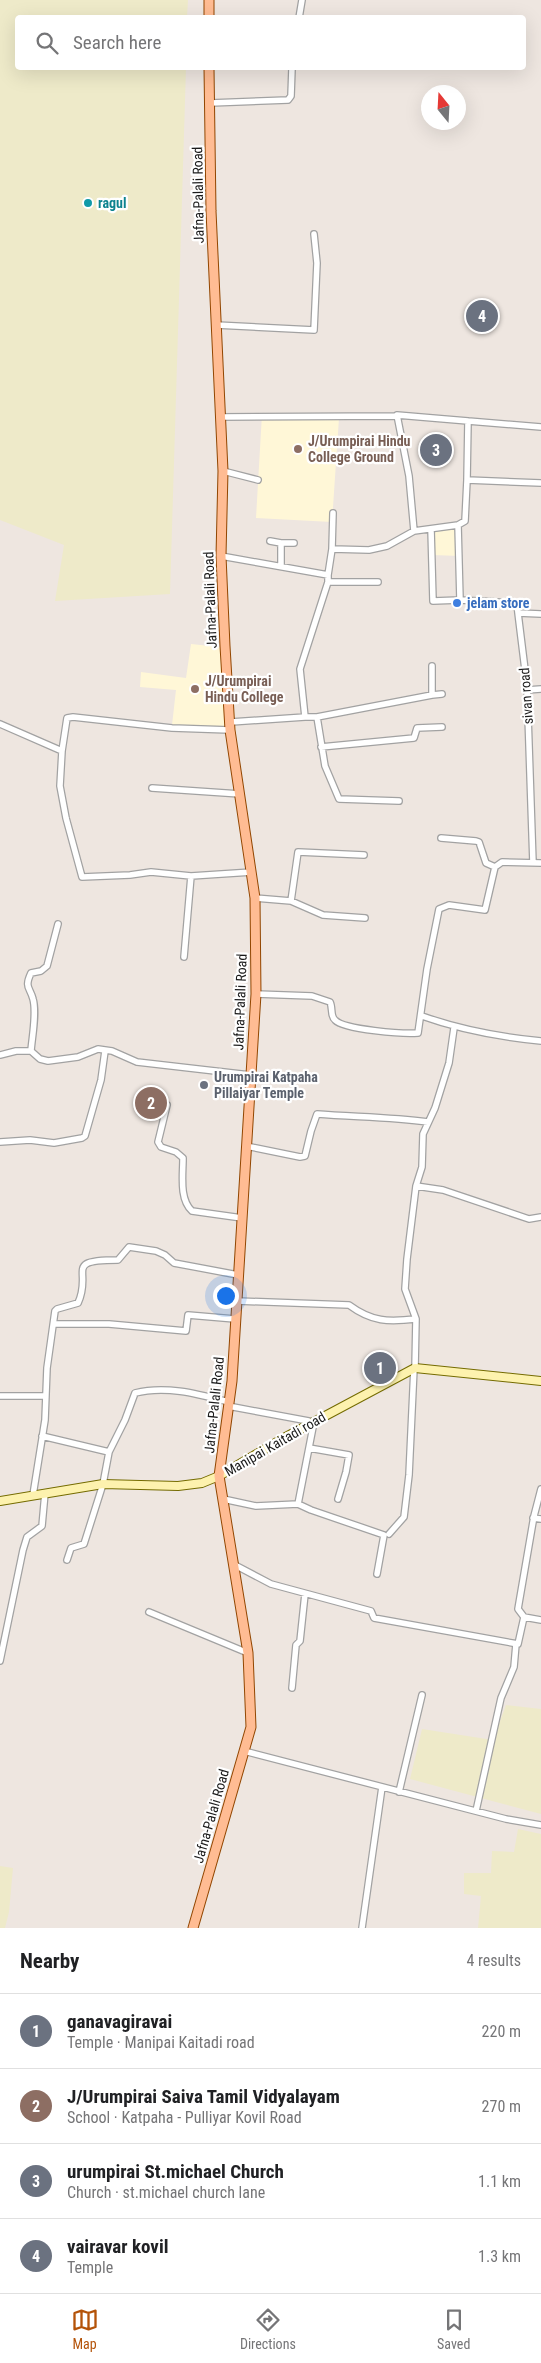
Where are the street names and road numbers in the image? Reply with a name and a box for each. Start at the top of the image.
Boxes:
street label: Jafna-Palali Road [189,146,207,244]
street label: Jafna-Palali Road [200,551,220,649]
street label: sivan road [516,667,536,725]
street label: Jafna-Palali Road [230,953,250,1051]
street label: Jafna-Palali Road [201,1356,227,1454]
street label: Manipai Kaitadi road [222,1409,328,1479]
street label: Jafna-Palali Road [190,1767,232,1865]

